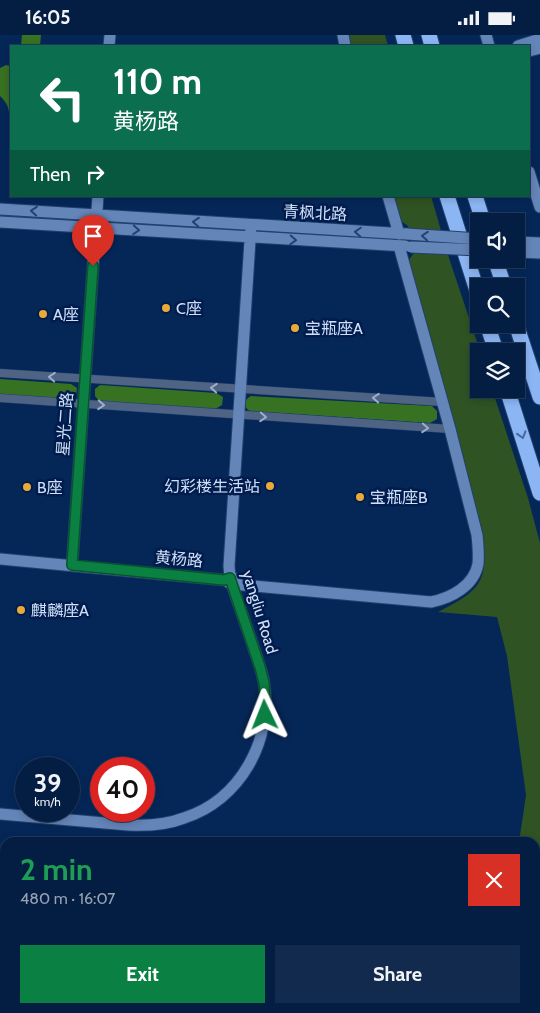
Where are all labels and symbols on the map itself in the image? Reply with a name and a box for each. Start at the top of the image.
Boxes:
street label: 青枫北路 [283,202,347,224]
one-way arrow [29,205,37,216]
pin [72,215,114,266]
one-way arrow [192,216,200,227]
one-way arrow [132,225,140,236]
one-way arrow [354,226,362,237]
one-way arrow [421,230,429,241]
one-way arrow [290,235,297,245]
place label: C座 [176,299,202,318]
marker: C座 [160,302,172,314]
place label: A座 [53,305,79,324]
marker: A座 [37,308,49,320]
place label: 宝瓶座A [305,319,363,338]
marker: 宝瓶座A [289,322,301,334]
one-way arrow [48,372,56,383]
one-way arrow [210,382,218,393]
street label: 星光二路 [53,391,77,457]
one-way arrow [372,393,380,404]
one-way arrow [97,400,105,411]
one-way arrow [259,411,267,422]
one-way arrow [422,422,430,433]
one-way arrow [516,431,526,439]
place label: 幻彩楼生活站 [164,477,260,496]
place label: B座 [37,478,63,497]
marker: 幻彩楼生活站 [264,480,276,492]
marker: B座 [21,481,33,493]
place label: 宝瓶座B [370,488,428,507]
marker: 宝瓶座B [354,491,366,503]
street label: 黄杨路 [154,547,204,571]
street label: yangliu Road [238,568,282,656]
place label: 麒麟座A [31,601,89,620]
marker: 麒麟座A [15,604,27,616]
position arrow [238,688,290,740]
speed limit sign: 40 [90,757,155,822]

